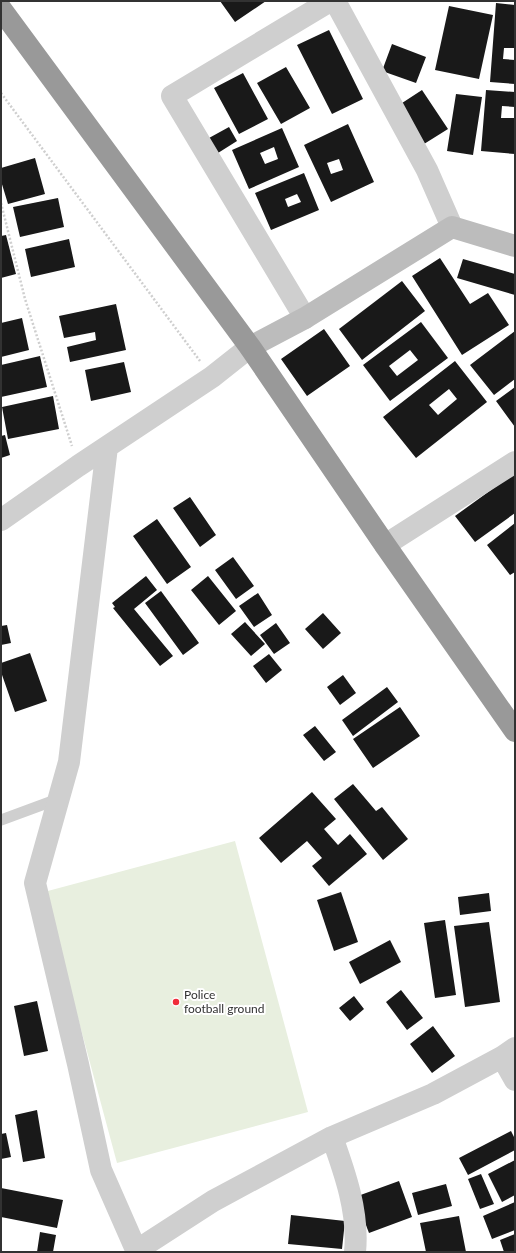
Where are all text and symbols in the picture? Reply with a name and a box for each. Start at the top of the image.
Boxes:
place label: Police football ground [184,987,265,1016]
marker: Police football ground [171,997,181,1007]

